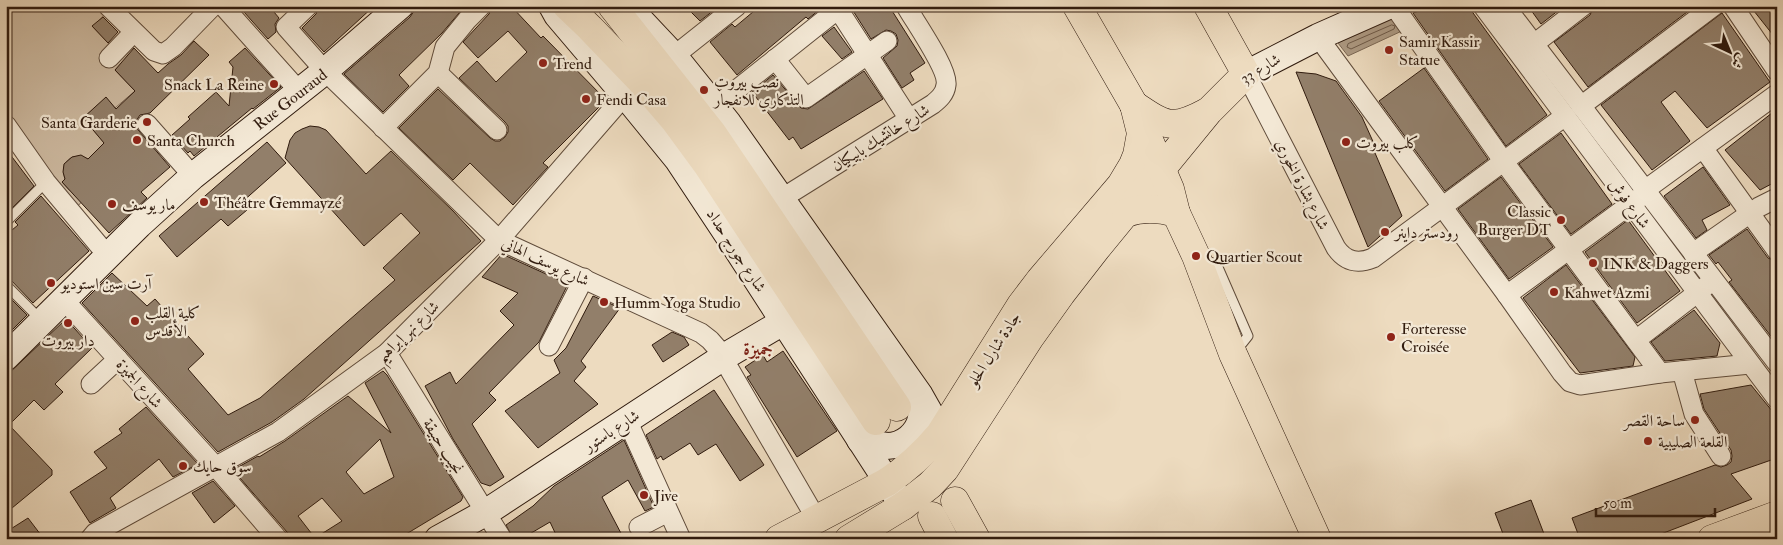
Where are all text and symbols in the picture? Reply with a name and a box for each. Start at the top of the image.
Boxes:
north arrow [1706,28,1756,78]
place label: Samir Kassir Statue [1399,32,1479,70]
marker: Samir Kassir Statue [1383,44,1395,56]
street label: شارع 33 [1237,49,1286,91]
text: ش [1728,50,1750,72]
place label: Trend [553,54,592,74]
marker: Trend [537,57,549,69]
street label: Rue Gouraud [250,65,331,135]
place label: نصب بيروت التذكاري للانفجار [712,72,804,112]
place label: Snack La Reine [164,75,264,95]
marker: Snack La Reine [268,78,280,90]
marker: نصب بيروت التذكاري للانفجار [698,84,710,96]
place label: Fendi Casa [596,90,667,110]
marker: Fendi Casa [580,93,592,105]
street label: شارع خاتشيك بابيكيان [828,100,935,179]
place label: Santa Garderie [41,113,137,133]
marker: Santa Garderie [141,116,153,128]
place label: Santa Church [147,131,235,151]
place label: كلب بيروت [1356,133,1419,153]
marker: Santa Church [131,134,143,146]
street label: شارع بشارة الخوري [1268,136,1334,235]
marker: كلب بيروت [1340,136,1352,148]
street label: شارع فوش [1602,175,1654,234]
place label: Théâtre Gemmayzé [214,193,342,213]
place label: مار يوسف [122,195,175,215]
marker: Théâtre Gemmayzé [198,196,210,208]
marker: مار يوسف [106,198,118,210]
place label: Classic Burger DT [1478,202,1552,240]
street label: شارع جورج حداد [698,205,771,298]
marker: Classic Burger DT [1555,214,1567,226]
place label: رودستر داينر [1393,223,1459,243]
marker: رودستر داينر [1379,226,1391,238]
street label: شارع يوسف الهاني [497,233,593,294]
place label: Quartier Scout [1206,247,1302,267]
marker: Quartier Scout [1190,250,1202,262]
place label: INK & Daggers [1603,254,1709,274]
marker: INK & Daggers [1587,257,1599,269]
place label: آرت سين استوديو [59,274,153,294]
marker: آرت سين استوديو [45,277,57,289]
place label: Kahwet Azmi [1564,283,1650,303]
marker: Kahwet Azmi [1548,286,1560,298]
place label: Humm Yoga Studio [614,293,741,313]
marker: Humm Yoga Studio [598,296,610,308]
street label: شارع نهر إبراهيم [372,297,448,371]
place label: كلية القلب الأقدس [145,303,200,341]
street label: جادة شارل الحلو [962,308,1025,392]
marker: كلية القلب الأقدس [129,315,141,327]
marker: دار بيروت [62,317,74,329]
place label: Forteresse Croisée [1401,319,1467,357]
place label: دار بيروت [41,331,95,351]
marker: Forteresse Croisée [1385,331,1397,343]
district label: جميزة [743,338,773,361]
street label: شارع الجميزة [110,355,167,415]
street label: شارع باستور [578,405,645,460]
place label: ساحة القصر [1622,411,1685,431]
marker: ساحة القصر [1689,414,1701,426]
street label: نجيب حبيقة [418,415,468,478]
place label: القلعة الصليبية [1658,432,1728,452]
marker: القلعة الصليبية [1642,435,1654,447]
place label: سوق حايك [193,457,252,477]
marker: سوق حايك [177,460,189,472]
scale bar [1596,485,1714,517]
place label: Jive [653,486,678,507]
marker: Jive [638,489,650,501]
text: 50 m [1603,494,1632,513]

